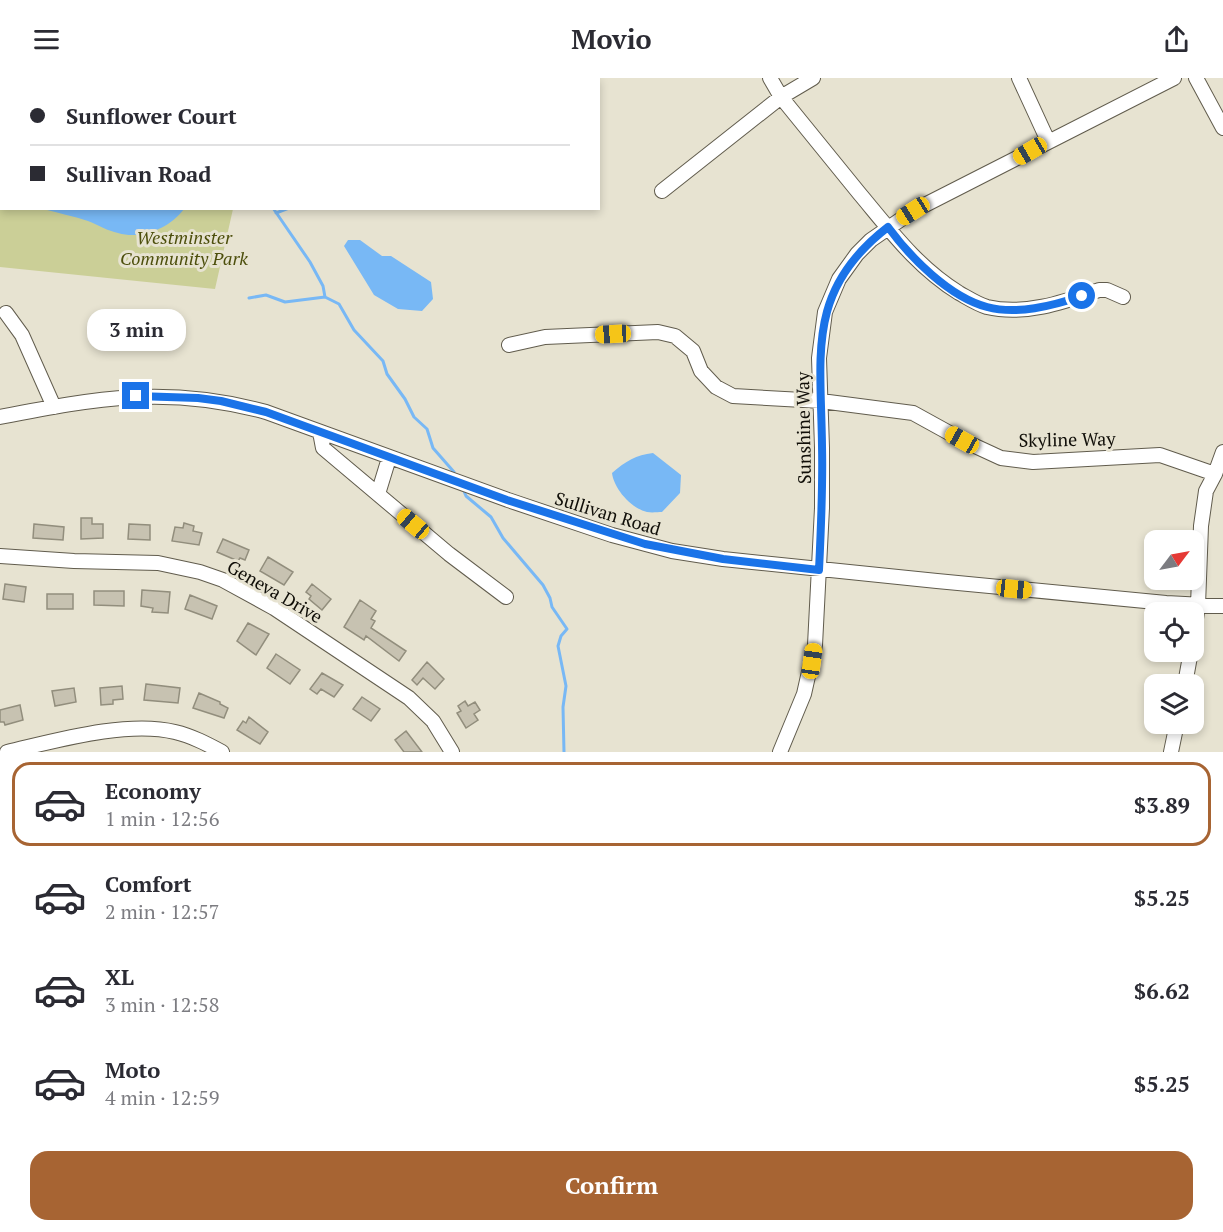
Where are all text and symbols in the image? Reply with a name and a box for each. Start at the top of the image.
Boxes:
text: Movio [571,21,652,57]
icon: menu [30,23,63,56]
icon: share [1160,23,1193,56]
text: Sunflower Court [66,101,237,130]
car [1010,134,1050,168]
text: Sullivan Road [66,159,211,188]
car [893,194,933,228]
park label: Westminster Community Park [120,225,248,270]
route start [1068,282,1095,309]
callout: 3 min [86,309,186,351]
text: 3 min [109,316,164,343]
car [595,324,631,344]
street label: Sunshine Way [790,371,816,484]
route end [122,382,149,409]
car [942,423,982,457]
street label: Skyline Way [1018,426,1117,452]
street label: Sullivan Road [552,485,664,541]
car [393,506,433,542]
north arrow [1144,530,1204,590]
map controls [1144,530,1204,734]
street label: Geneva Drive [223,554,327,628]
car [995,578,1033,600]
button: locate [1144,602,1204,662]
car [801,642,823,680]
button: layers [1144,674,1204,734]
text: Economy [105,776,201,805]
icon: car [33,777,87,831]
text: $3.89 [1134,790,1190,819]
text: 1 min · 12:56 [105,805,219,832]
text: Comfort [105,869,191,898]
icon: car [33,870,87,924]
text: $5.25 [1134,883,1190,912]
text: 2 min · 12:57 [105,898,219,925]
text: XL [105,962,134,991]
icon: car [33,963,87,1017]
text: $6.62 [1134,976,1190,1005]
text: 3 min · 12:58 [105,991,219,1018]
text: Moto [105,1055,160,1084]
icon: car [33,1056,87,1110]
text: $5.25 [1134,1069,1190,1098]
text: 4 min · 12:59 [105,1084,219,1111]
button: Confirm [30,1151,1193,1220]

